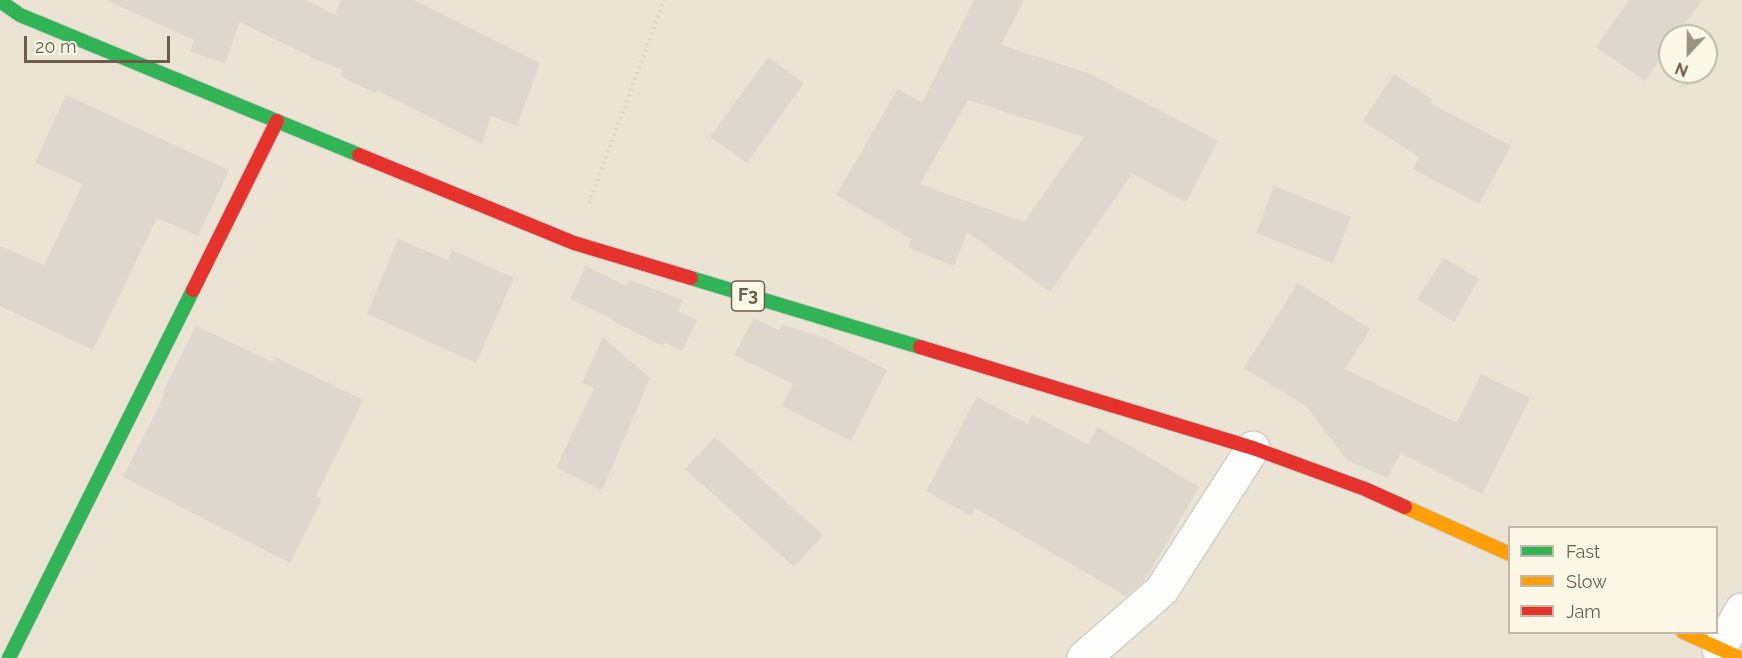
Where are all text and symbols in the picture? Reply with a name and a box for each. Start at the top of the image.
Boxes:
scale bar [27,24,172,62]
north arrow [1658,24,1718,84]
text: 20 m [35,36,77,57]
text: N [1673,58,1691,80]
road number: F3 [732,281,764,311]
legend [1508,526,1718,634]
text: Fast [1566,541,1600,562]
text: Slow [1566,571,1607,592]
text: Jam [1566,601,1601,622]

